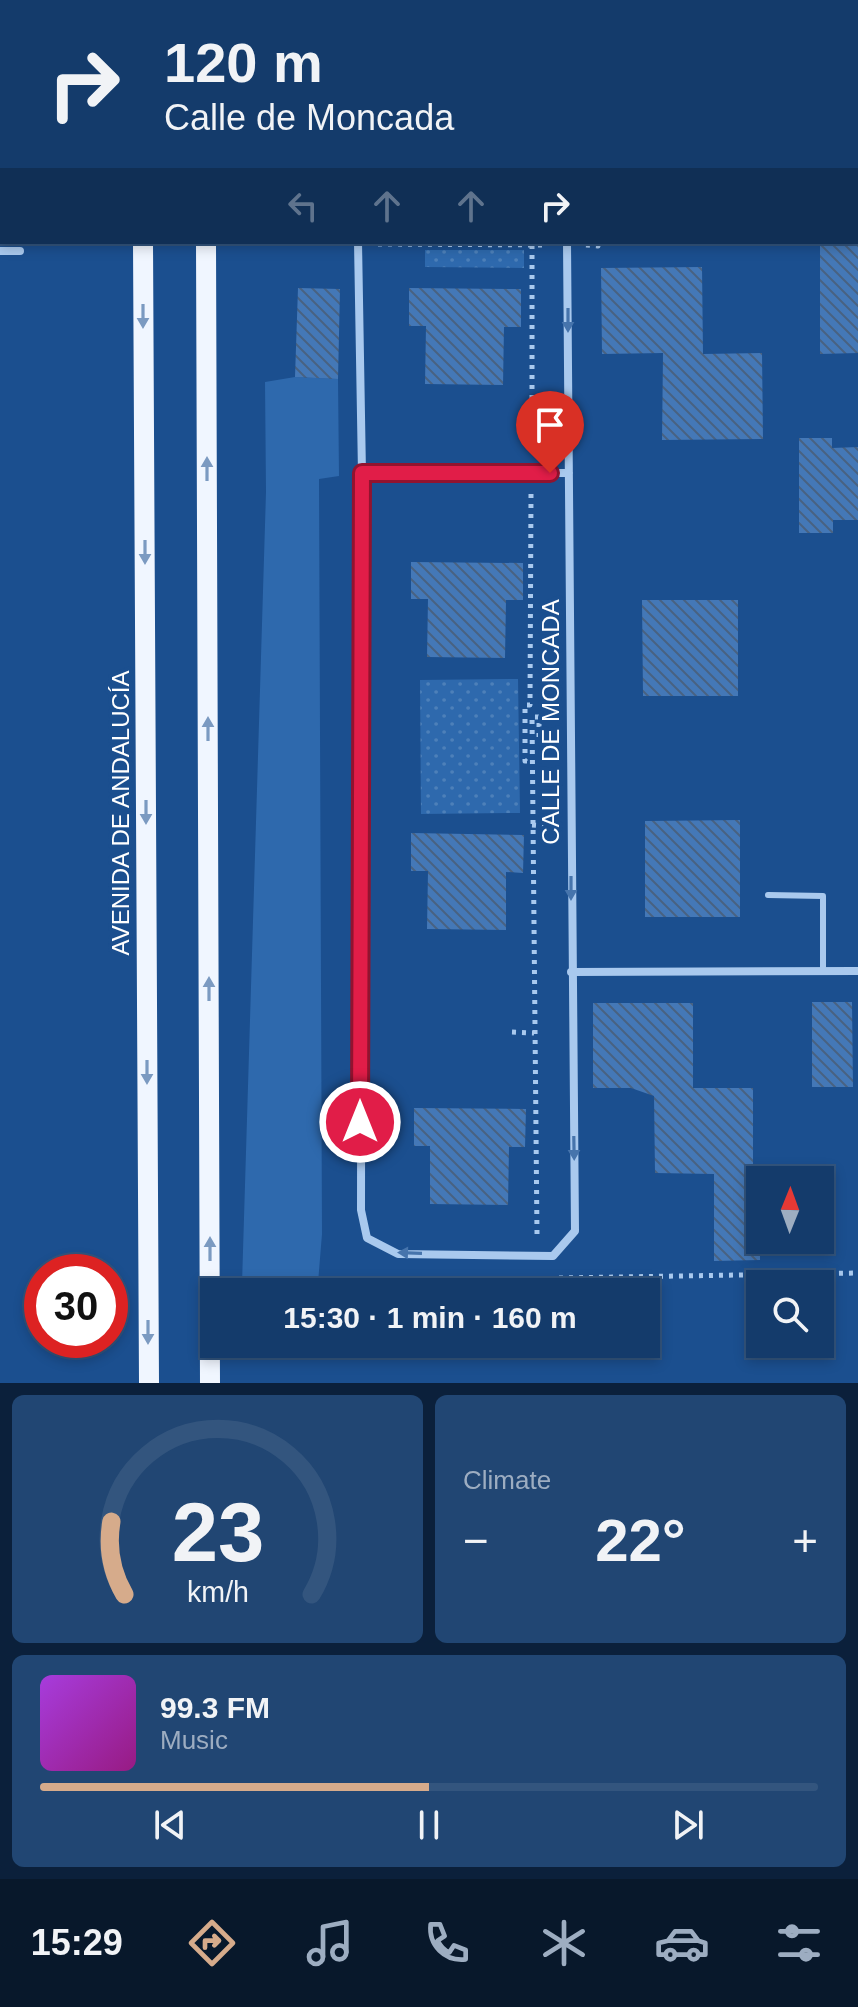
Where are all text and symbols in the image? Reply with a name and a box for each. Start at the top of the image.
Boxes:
text: 120 m [164,31,323,94]
icon: right [32,32,136,136]
text: Calle de Moncada [164,97,454,138]
icon: left [281,184,325,228]
icon: ahead [365,184,409,228]
icon: ahead [449,184,493,228]
icon: right [533,184,577,228]
one-way arrow [137,304,149,329]
one-way arrow [561,308,574,333]
pin [516,391,584,473]
icon: arrive [528,403,572,447]
one-way arrow [201,456,213,481]
one-way arrow [139,540,151,565]
street label: CALLE DE MONCADA [537,599,564,845]
street label: AVENIDA DE ANDALUCÍA [107,671,134,955]
one-way arrow [202,716,214,741]
one-way arrow [140,800,152,825]
one-way arrow [565,876,577,901]
one-way arrow [203,976,215,1001]
one-way arrow [141,1060,153,1085]
position arrow [318,1080,402,1164]
one-way arrow [568,1136,580,1161]
north arrow [746,1166,834,1254]
map controls [746,1166,834,1358]
one-way arrow [204,1236,216,1261]
one-way arrow [397,1247,422,1260]
speed limit sign: 30 [24,1254,128,1358]
button: search [746,1270,834,1358]
text: 15:30 · 1 min · 160 m [283,1301,577,1334]
one-way arrow [142,1320,154,1345]
text: Climate [463,1465,551,1495]
text: 23 [171,1486,264,1579]
text: 22° [595,1507,686,1574]
text: − [463,1516,489,1565]
text: + [792,1516,818,1565]
text: km/h [187,1576,248,1608]
text: 99.3 FM [160,1691,270,1724]
text: Music [160,1725,228,1755]
icon: previous [148,1803,192,1847]
icon: pause [407,1803,451,1847]
icon: next [666,1803,710,1847]
icon: directions [184,1915,240,1971]
icon: music [302,1915,358,1971]
icon: phone [419,1915,475,1971]
icon: climate [536,1915,592,1971]
icon: car [654,1915,710,1971]
icon: filters [771,1915,827,1971]
text: 15:29 [31,1922,123,1963]

